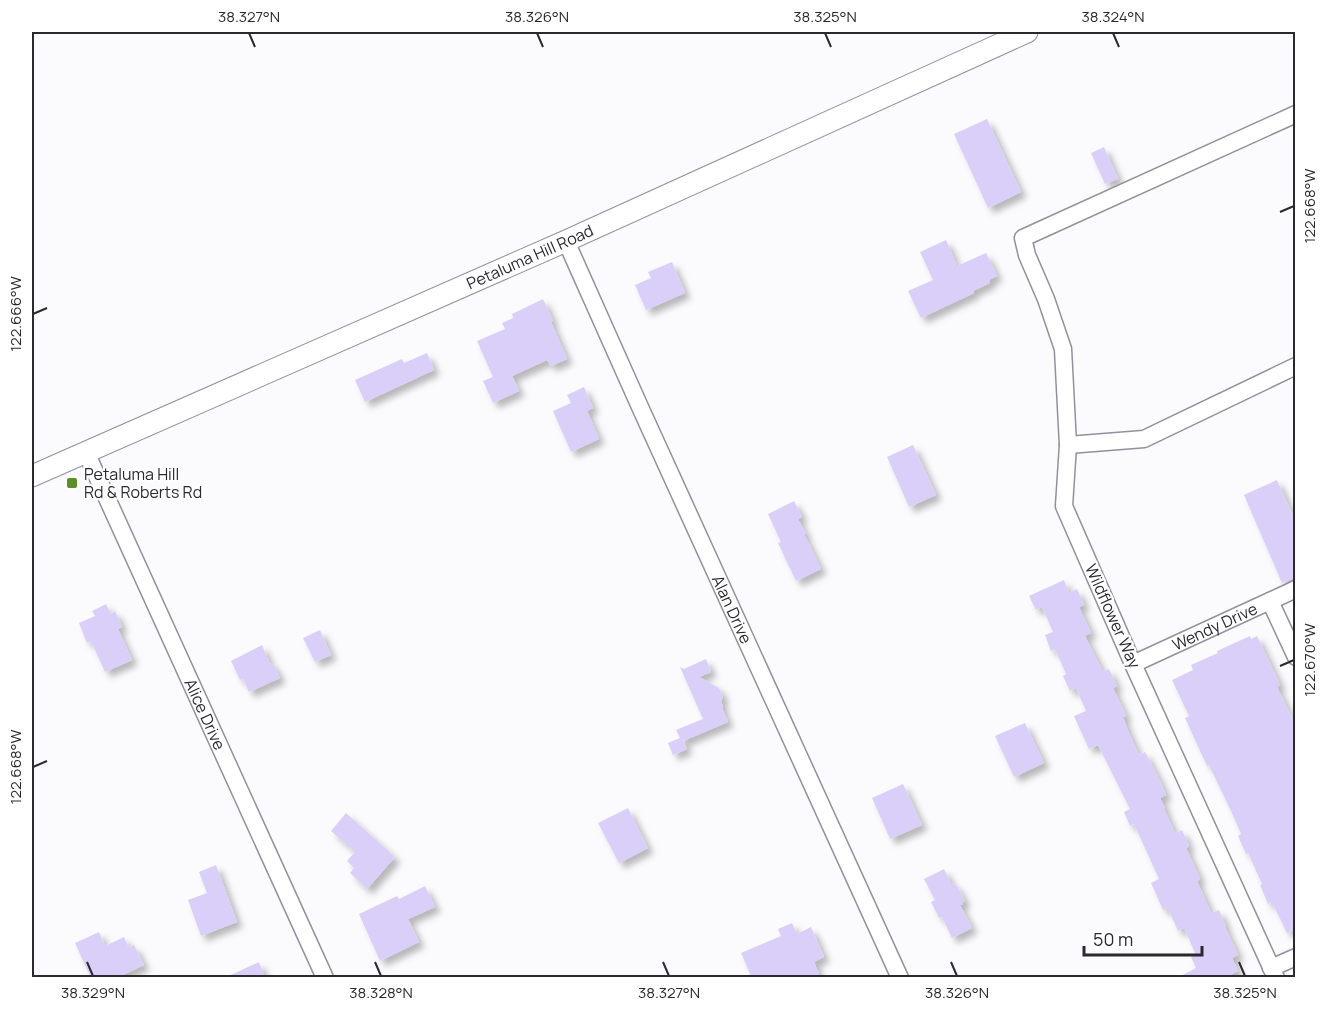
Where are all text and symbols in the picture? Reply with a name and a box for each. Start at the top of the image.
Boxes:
text: 38.327°N [218,6,280,27]
text: 38.326°N [505,6,569,27]
text: 38.325°N [793,6,857,27]
text: 38.324°N [1081,6,1145,27]
text: 122.668°W [1299,169,1320,243]
street label: Petaluma Hill Road [463,219,597,294]
text: 122.666°W [5,276,26,352]
place label: Petaluma Hill Rd & Roberts Rd [84,463,202,503]
marker: Petaluma Hill Rd & Roberts Rd [65,476,79,490]
street label: Wildflower Way [1080,560,1146,672]
street label: Alan Drive [707,572,757,647]
street label: Wendy Drive [1169,597,1261,655]
text: 122.670°W [1299,623,1320,697]
street label: Alice Drive [179,675,231,753]
text: 122.668°W [5,730,26,804]
scale bar [1084,919,1202,957]
text: 50 m [1093,927,1133,951]
text: 38.329°N [61,982,125,1003]
text: 38.328°N [349,982,413,1003]
text: 38.327°N [638,982,700,1003]
text: 38.326°N [925,982,989,1003]
text: 38.325°N [1213,982,1277,1003]

